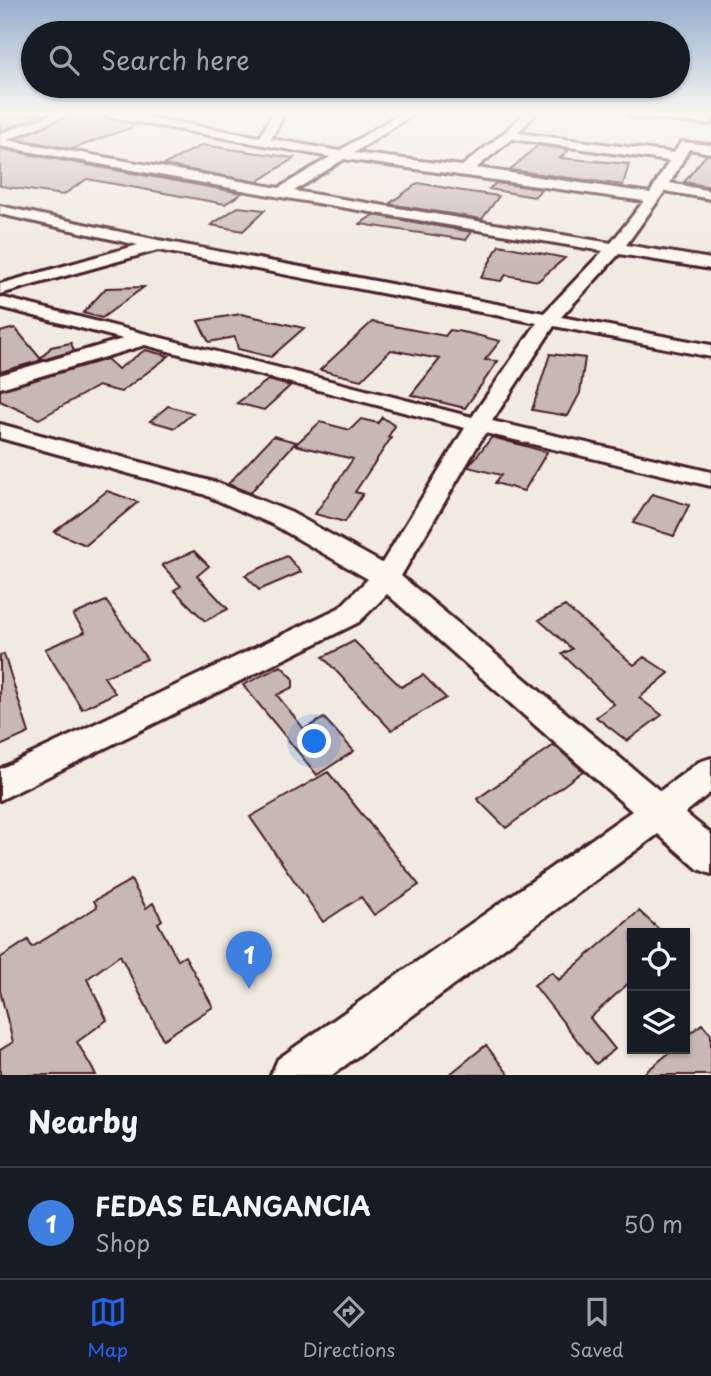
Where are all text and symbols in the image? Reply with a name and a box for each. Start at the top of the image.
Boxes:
search box [21,21,690,98]
text: Search here [101,40,250,79]
icon: search [45,41,83,79]
your location [297,724,331,758]
map controls [627,928,690,1054]
button: locate [627,928,690,991]
pin: 1 [226,931,272,989]
button: layers [627,991,690,1054]
text: Nearby [28,1098,138,1143]
text: FEDAS ELANGANCIA [95,1186,371,1225]
text: 1 [46,1206,57,1241]
text: 50 m [623,1206,683,1241]
text: Shop [95,1225,150,1260]
tab: Map [87,1293,128,1363]
tab: Directions [303,1293,395,1363]
tab: Saved [570,1293,624,1363]

